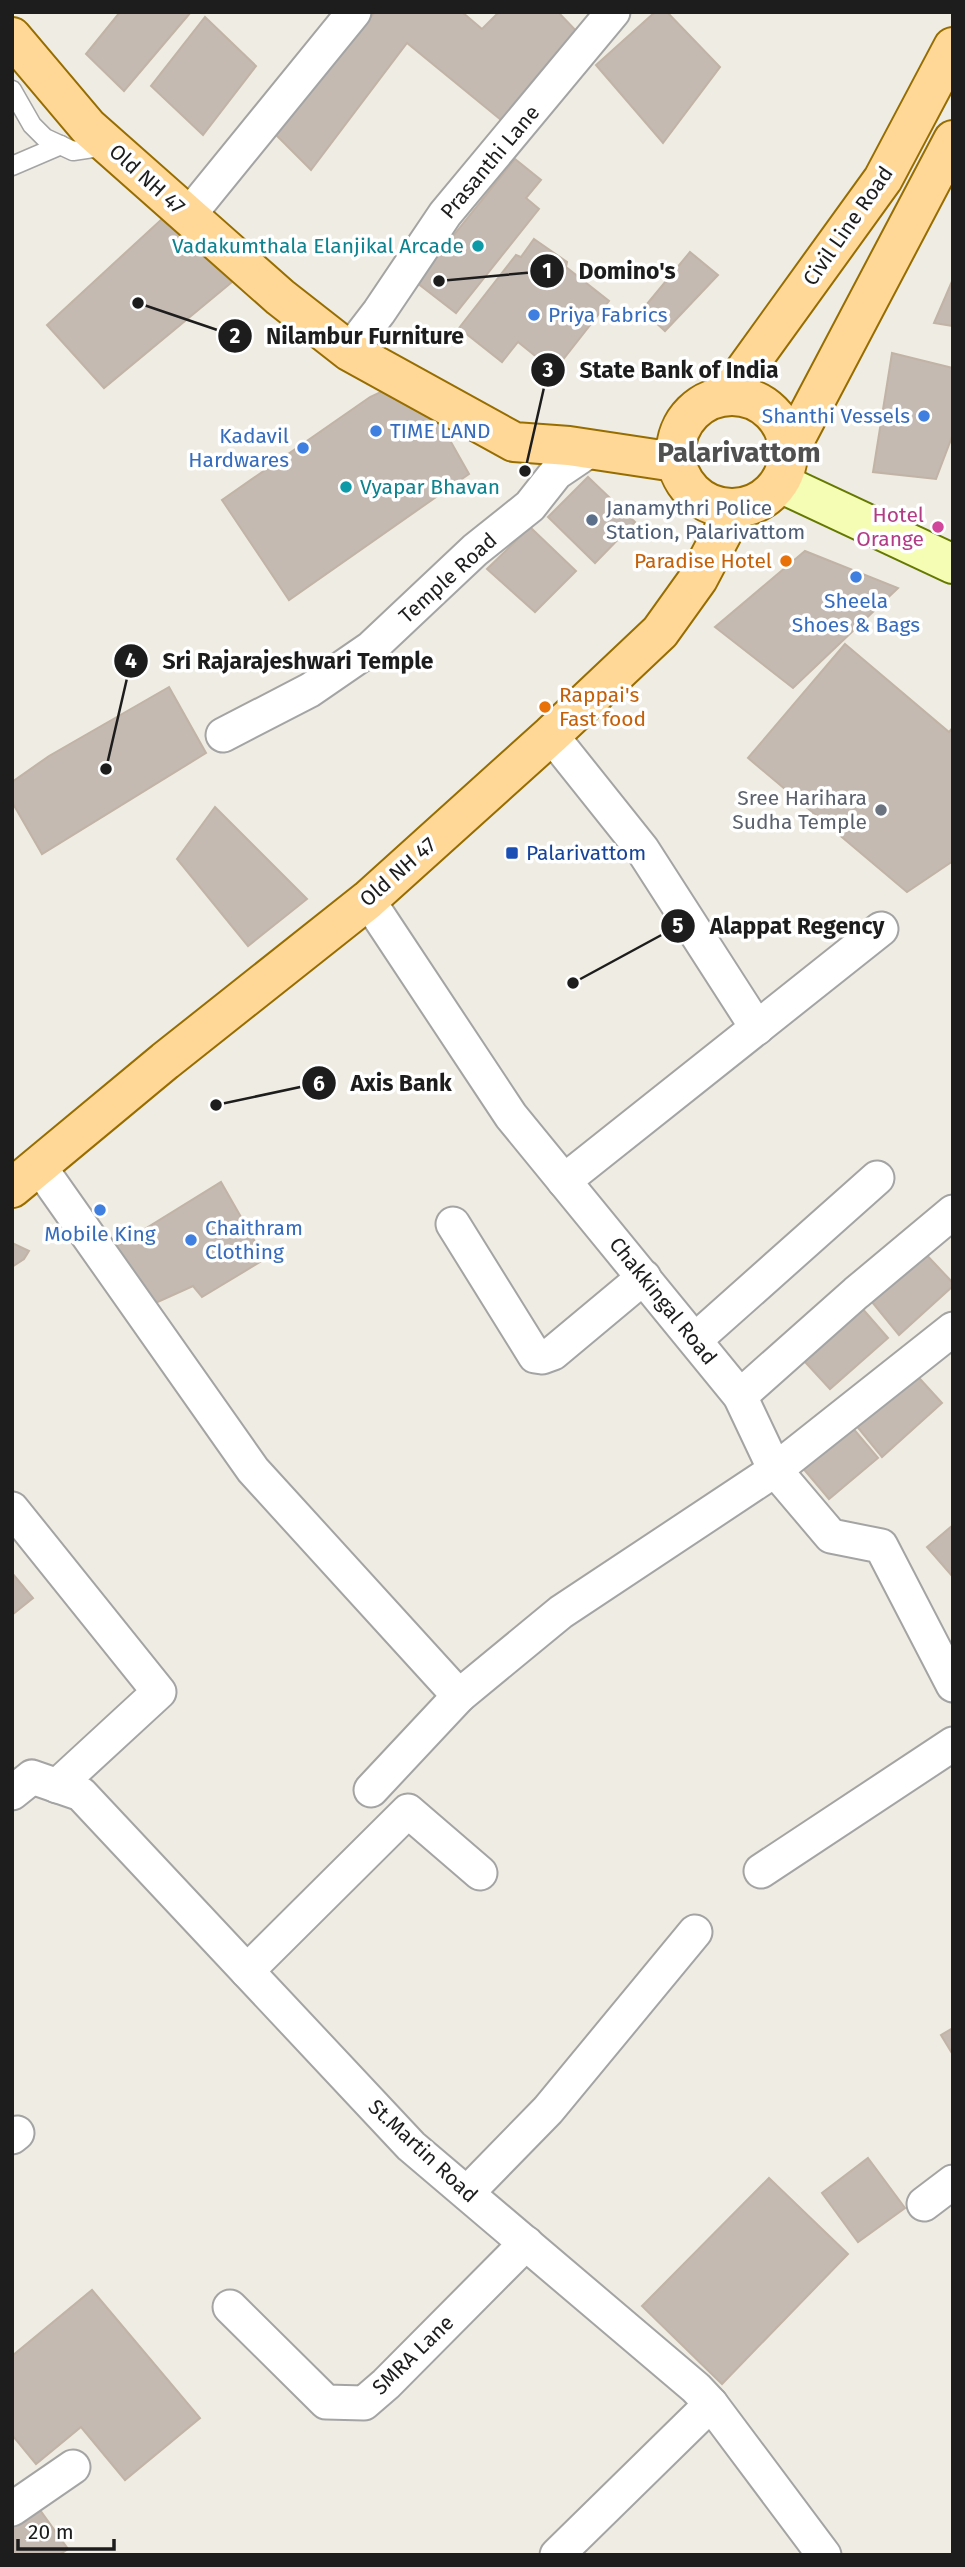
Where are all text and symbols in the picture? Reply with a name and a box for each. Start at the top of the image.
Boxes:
street label: Prasanthi Lane [435,100,545,224]
street label: Old NH 47 [104,138,190,220]
street label: Civil Line Road [797,161,899,291]
place label: Vadakumthala Elanjikal Arcade [172,233,464,259]
marker: Vadakumthala Elanjikal Arcade [470,238,486,254]
callout: Domino's [529,249,689,293]
text: Domino's [578,257,676,285]
text: 1 [542,258,552,284]
place label: Priya Fabrics [548,302,668,328]
marker: Priya Fabrics [526,307,542,323]
callout: Nilambur Furniture [218,314,478,358]
text: Nilambur Furniture [266,322,464,350]
text: 2 [230,323,241,349]
callout: State Bank of India [530,348,792,392]
text: State Bank of India [579,356,779,384]
text: 3 [542,357,554,383]
place label: Shanthi Vessels [762,403,910,429]
marker: Shanthi Vessels [916,408,932,424]
place label: TIME LAND [390,418,491,444]
place label: Kadavil Hardwares [188,423,289,473]
marker: TIME LAND [368,423,384,439]
district label: Palarivattom [657,436,821,469]
marker: Kadavil Hardwares [295,440,311,456]
place label: Vyapar Bhavan [360,474,500,500]
marker: Vyapar Bhavan [338,479,354,495]
place label: Janamythri Police Station, Palarivattom [606,495,805,545]
place label: Hotel Orange [856,502,924,552]
marker: Janamythri Police Station, Palarivattom [584,512,600,528]
marker: Hotel Orange [930,519,946,535]
street label: Temple Road [394,527,502,629]
place label: Paradise Hotel [634,548,772,574]
marker: Paradise Hotel [778,553,794,569]
marker: Sheela Shoes & Bags [848,569,864,585]
place label: Sheela Shoes & Bags [792,588,920,638]
callout: Sri Rajarajeshwari Temple [113,639,448,683]
text: Sri Rajarajeshwari Temple [162,647,434,675]
text: 4 [125,648,137,674]
place label: Rappai's Fast food [559,682,646,732]
marker: Rappai's Fast food [537,699,553,715]
place label: Sree Harihara Sudha Temple [732,785,867,835]
marker: Sree Harihara Sudha Temple [873,802,889,818]
street label: Old NH 47 [354,832,442,912]
place label: Palarivattom [526,840,646,866]
marker: Palarivattom [504,845,520,861]
callout: Alappat Regency [660,904,898,948]
text: Alappat Regency [709,912,885,940]
text: 5 [672,913,684,939]
callout: Axis Bank [301,1061,465,1105]
text: Axis Bank [349,1069,452,1097]
text: 6 [313,1071,325,1097]
marker: Mobile King [92,1202,108,1218]
place label: Chaithram Clothing [205,1215,303,1265]
place label: Mobile King [44,1221,156,1247]
marker: Chaithram Clothing [183,1232,199,1248]
street label: Chakkingal Road [604,1232,722,1370]
street label: St.Martin Road [363,2094,483,2208]
street label: SMRA Lane [367,2310,459,2400]
scale bar [18,2508,114,2552]
text: 20 m [28,2519,74,2545]

